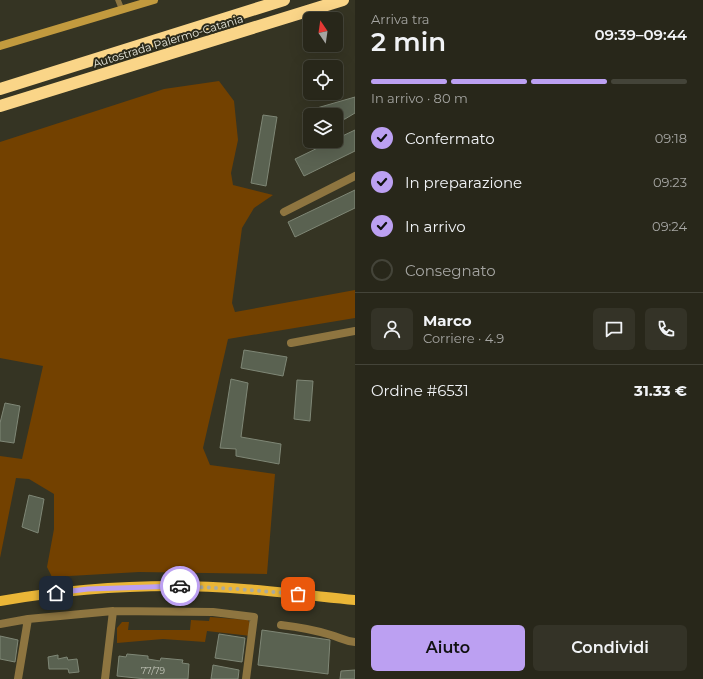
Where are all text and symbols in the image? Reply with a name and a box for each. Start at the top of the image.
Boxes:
street label: Autostrada Palermo-Catania [91,11,245,71]
text: Arriva tra [371,11,430,27]
north arrow [303,12,343,52]
map controls [303,12,343,148]
text: 09:39–09:44 [595,25,687,44]
text: 2 min [371,26,446,58]
button: locate [303,60,343,100]
text: In arrivo · 80 m [371,90,468,106]
button: layers [303,108,343,148]
icon: check [371,127,393,149]
text: Confermato [405,129,495,148]
text: 09:18 [655,130,687,146]
icon: check [371,171,393,193]
text: In preparazione [405,173,522,192]
text: 09:23 [653,174,687,190]
icon: check [371,215,393,237]
text: In arrivo [405,217,466,236]
text: 09:24 [652,218,687,234]
text: Consegnato [405,261,496,280]
button: person [371,308,413,350]
button: chat [593,308,635,350]
button: phone [645,308,687,350]
text: Marco [423,311,472,330]
text: Corriere · 4.9 [423,330,504,346]
text: Ordine #6531 [371,381,469,400]
text: 31.33 € [634,381,687,400]
courier [160,566,200,606]
icon: car [169,575,191,597]
pin [39,576,73,610]
pin [281,577,315,611]
icon: home [45,582,67,604]
icon: bag [287,583,309,605]
button: Aiuto [371,625,525,671]
button: Condividi [533,625,687,671]
house number: 77/79 [141,665,166,676]

